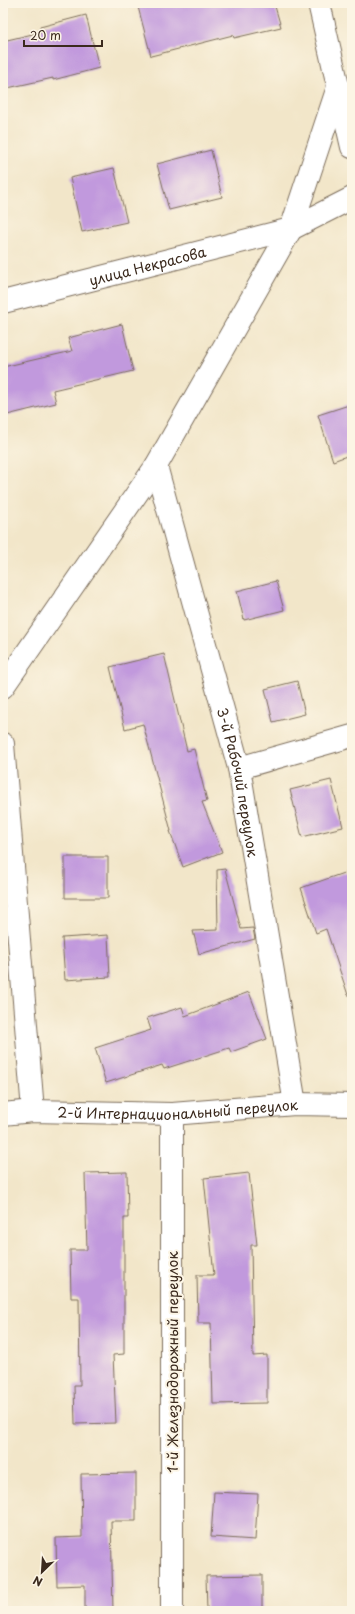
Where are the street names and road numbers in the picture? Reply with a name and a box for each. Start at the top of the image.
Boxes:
street label: улица Некрасова [87,240,208,290]
street label: 3-й Рабочий переулок [212,705,264,859]
street label: 2-й Интернациональный переулок [57,1093,299,1125]
street label: 1-й Железнодорожный переулок [162,1251,183,1473]

